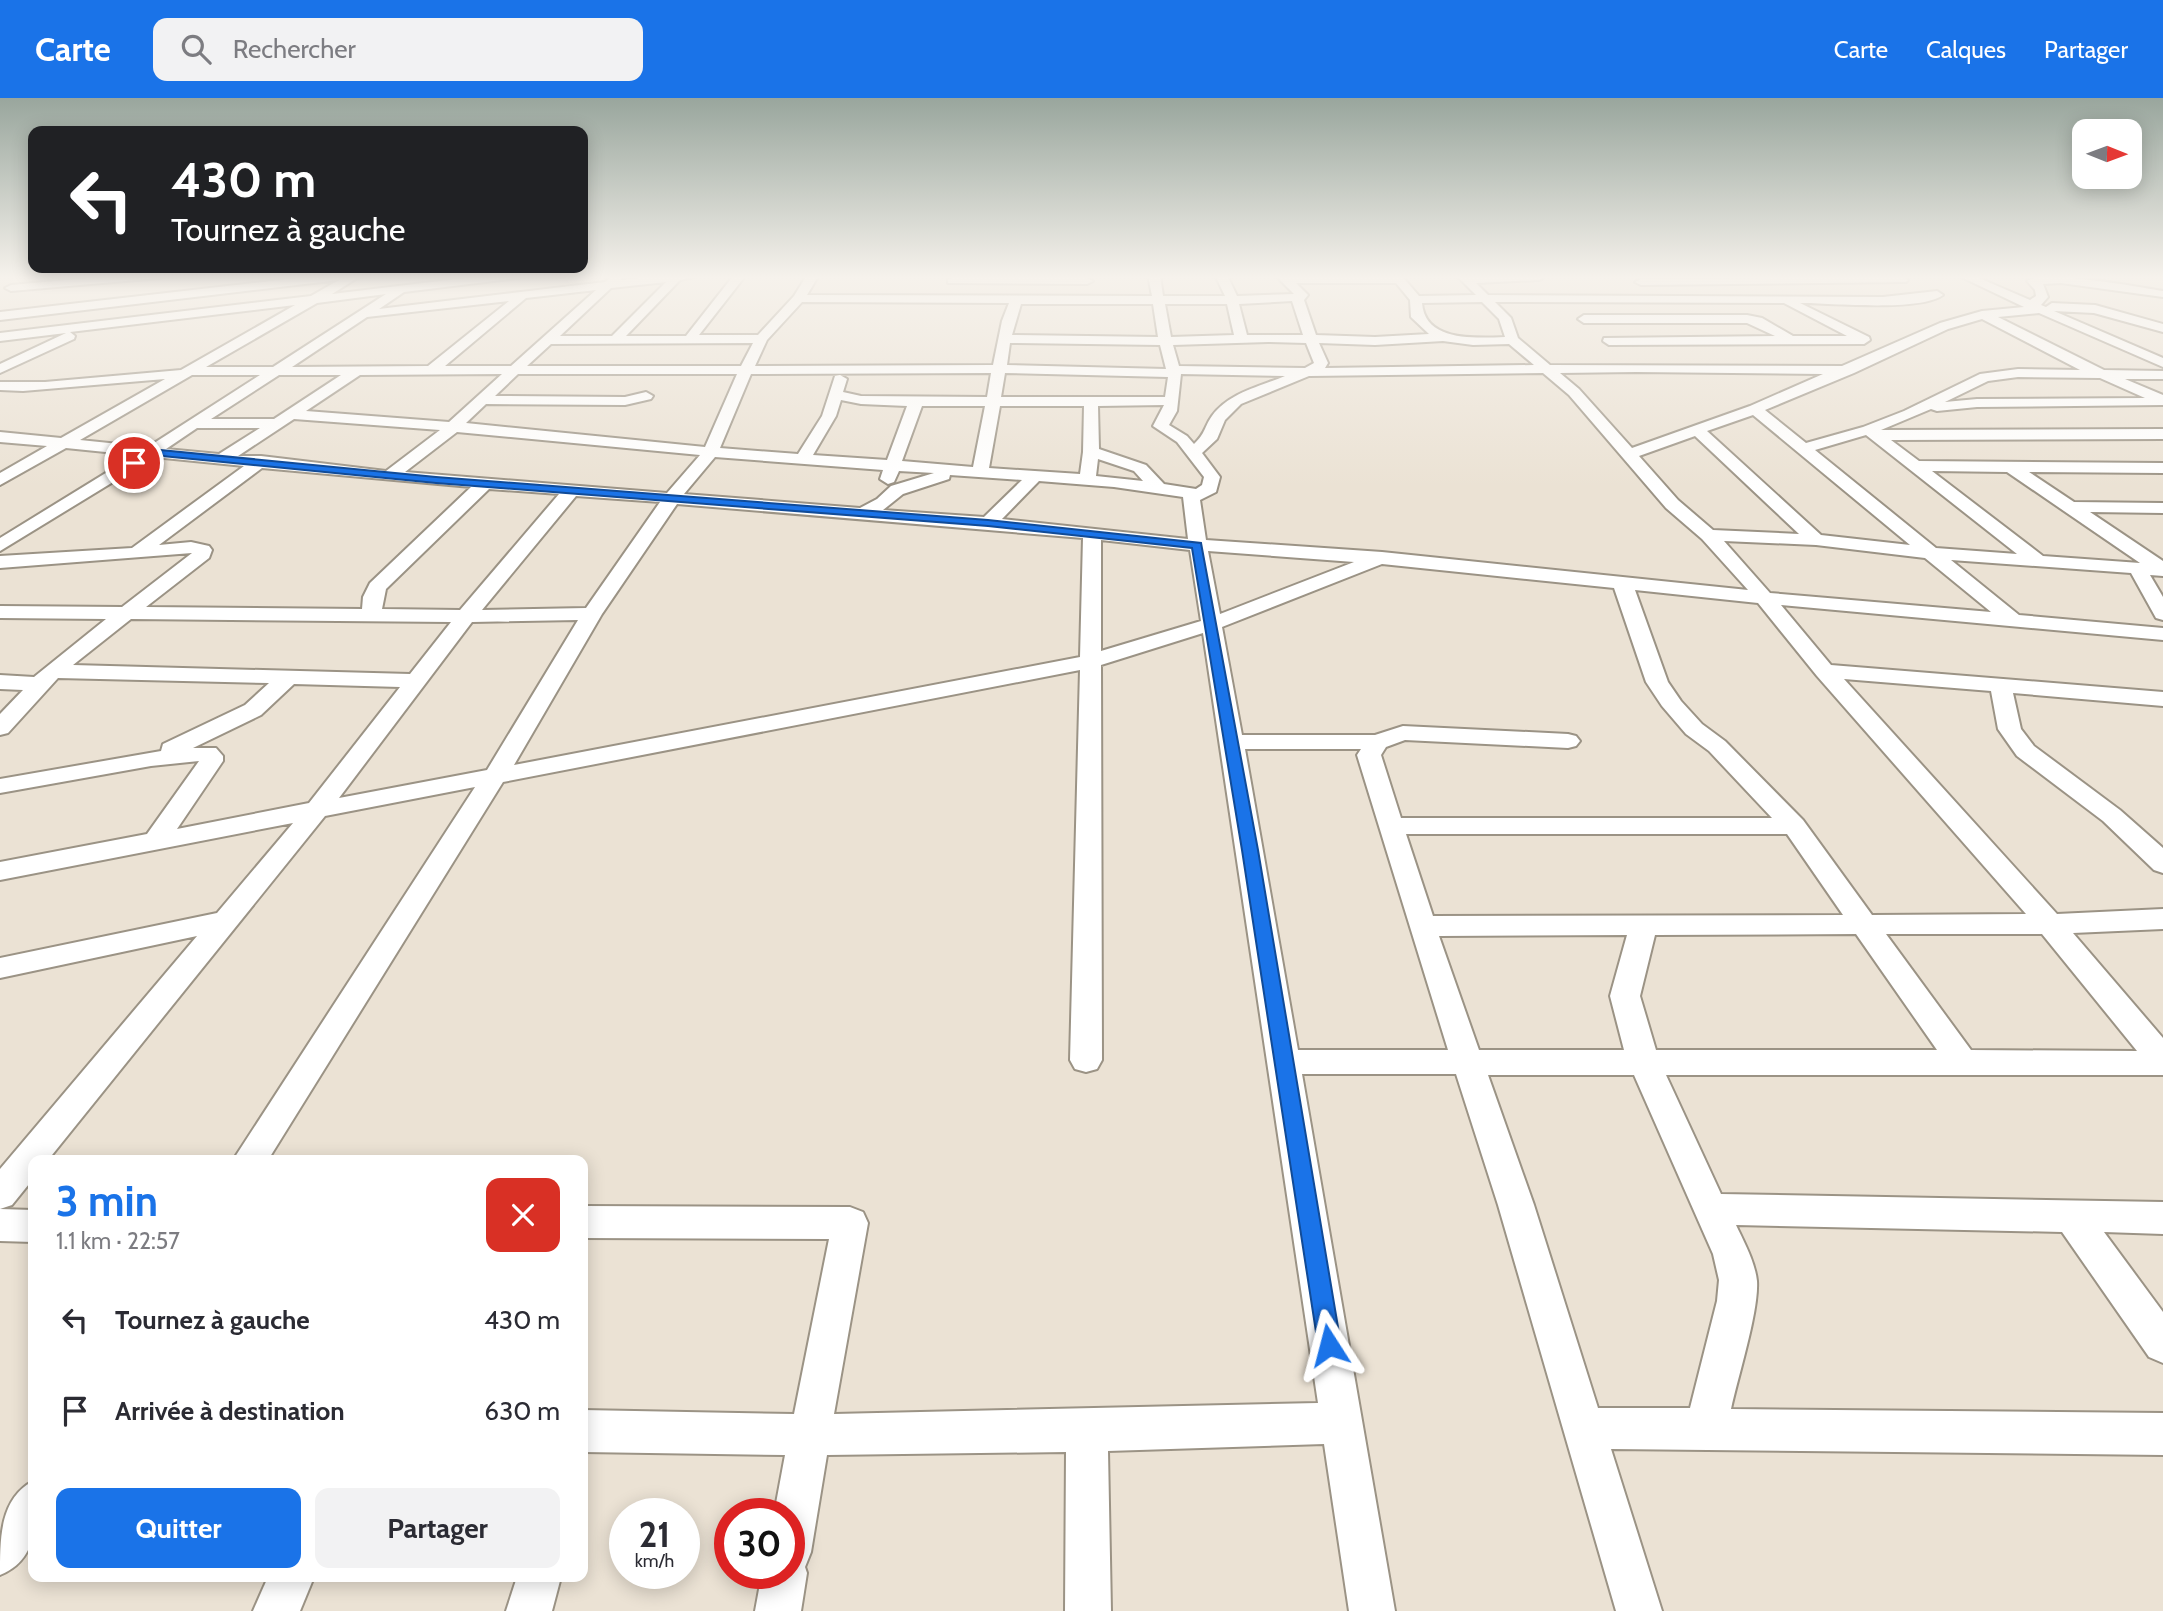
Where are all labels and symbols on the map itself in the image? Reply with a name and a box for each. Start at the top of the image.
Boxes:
north arrow [2072,119,2142,189]
pin [104,433,164,493]
position arrow [1292,1308,1366,1382]
speed limit sign: 30 [714,1498,805,1589]

